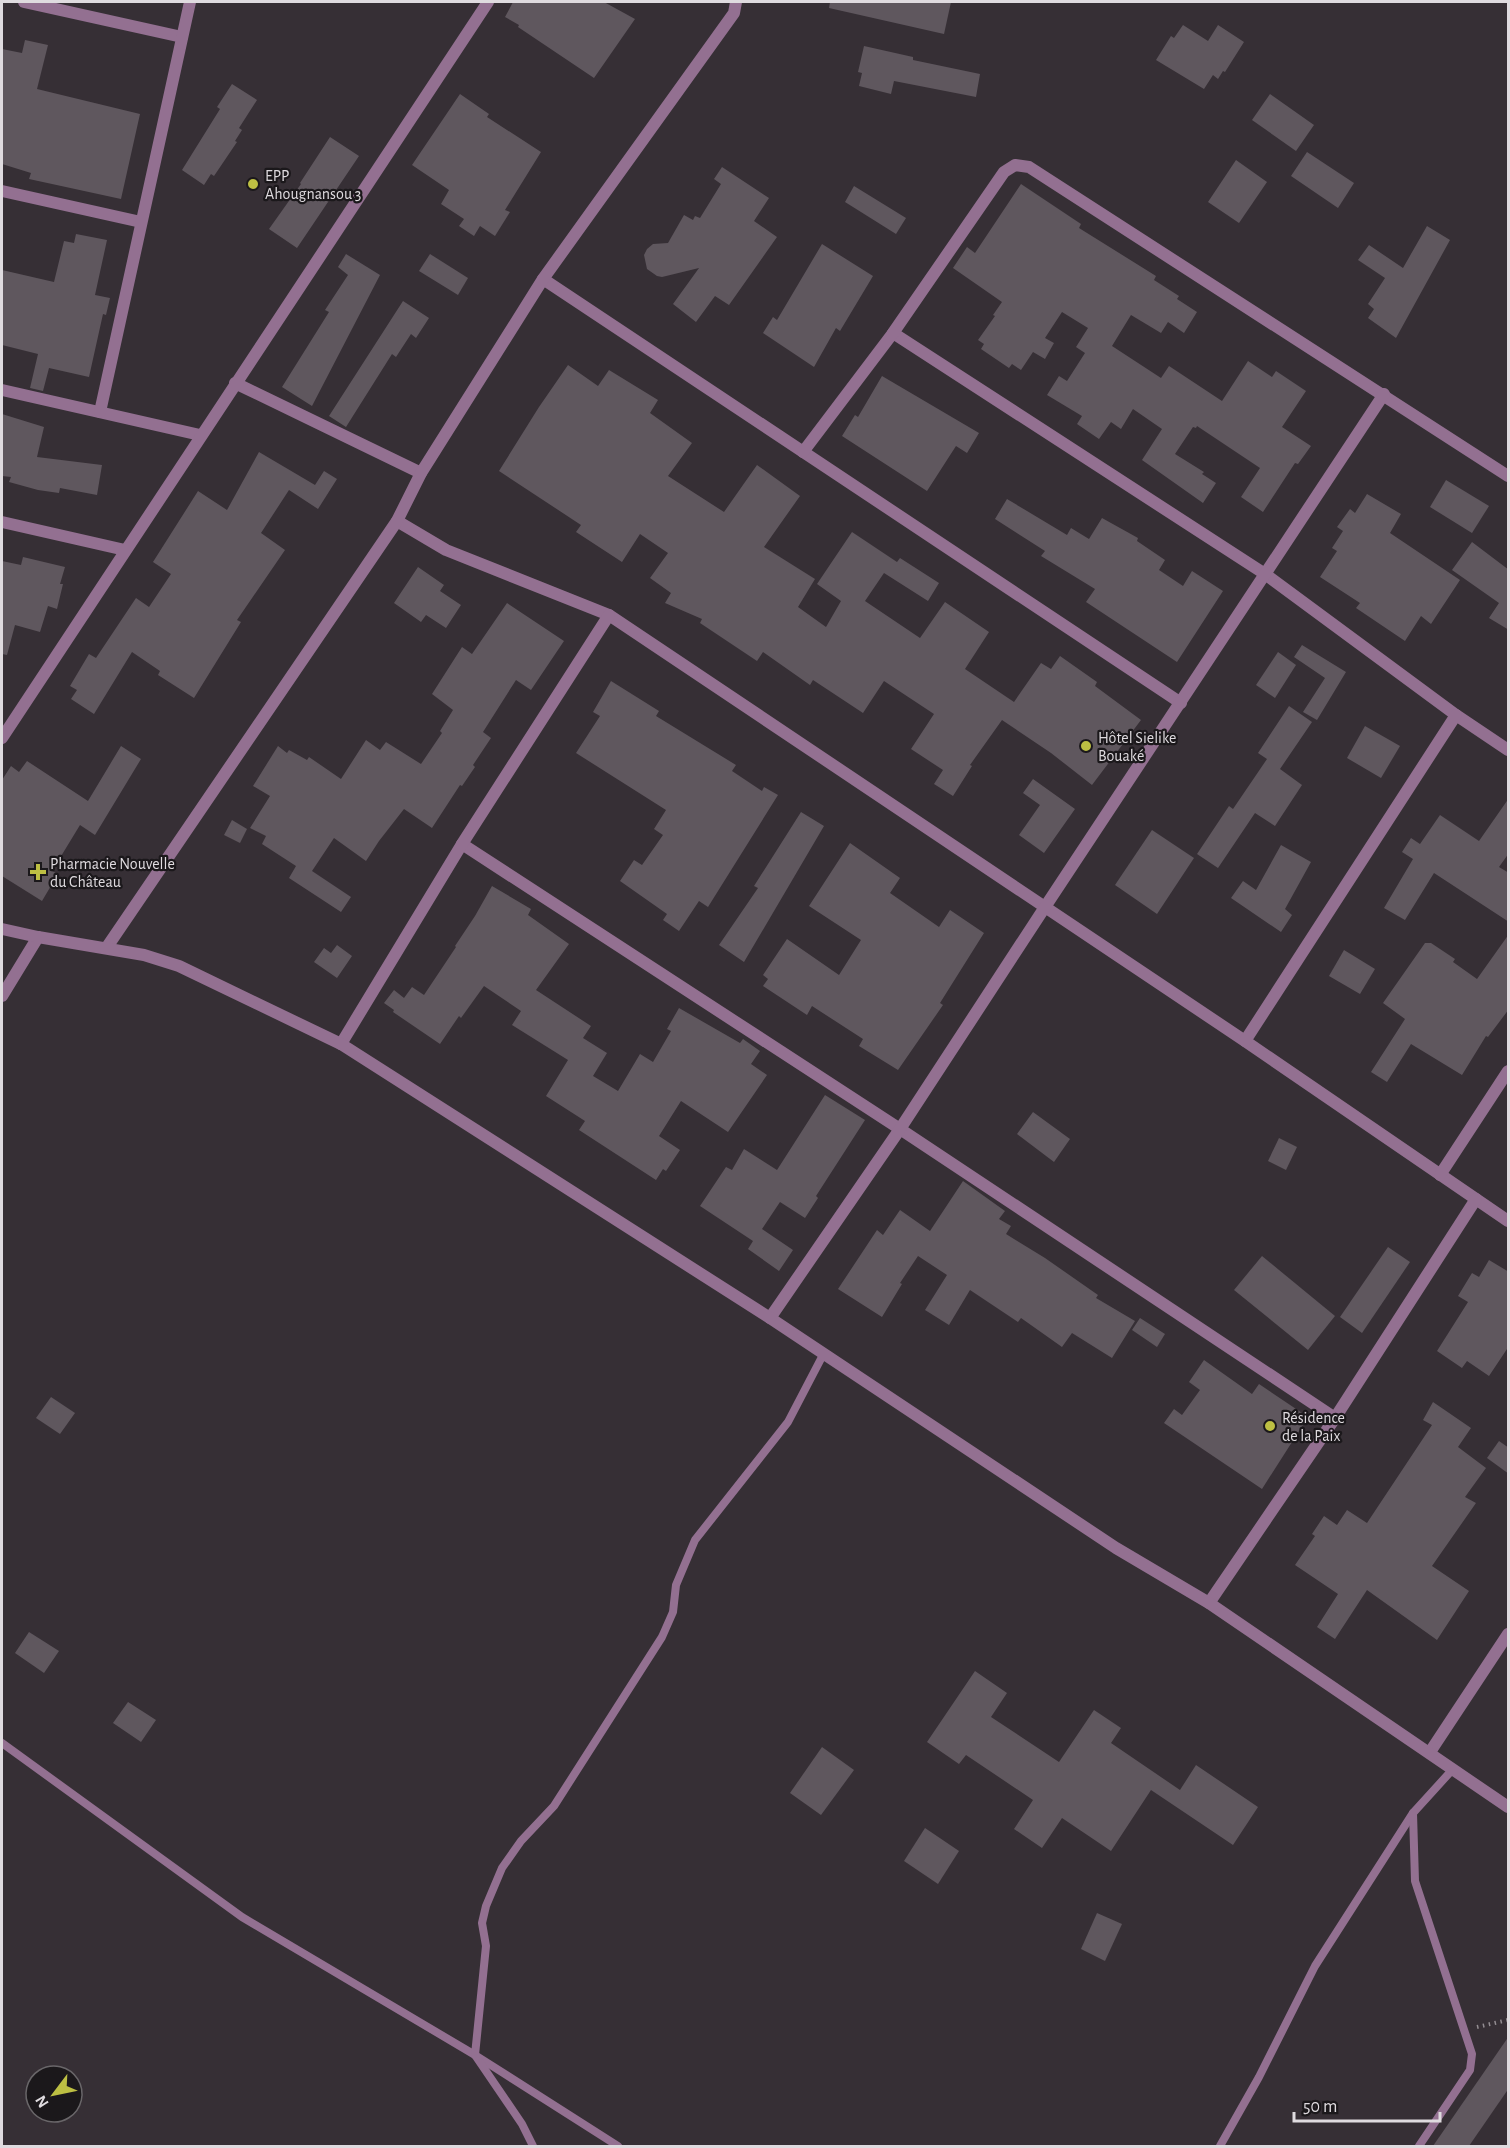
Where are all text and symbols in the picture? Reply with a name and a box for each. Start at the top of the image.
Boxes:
place label: EPP Ahougnansou 3 [265,168,361,202]
marker: EPP Ahougnansou 3 [246,177,260,191]
place label: Hôtel Sielike Bouaké [1098,730,1176,764]
marker: Hôtel Sielike Bouaké [1079,739,1093,753]
place label: Pharmacie Nouvelle du Château [50,856,175,890]
marker: Pharmacie Nouvelle du Château [31,865,45,879]
place label: Résidence de la Paix [1282,1410,1345,1444]
marker: Résidence de la Paix [1263,1419,1277,1433]
north arrow [24,2064,84,2124]
scale bar [1294,2085,1440,2123]
text: N [32,2092,52,2110]
text: 50 m [1303,2098,1337,2116]

